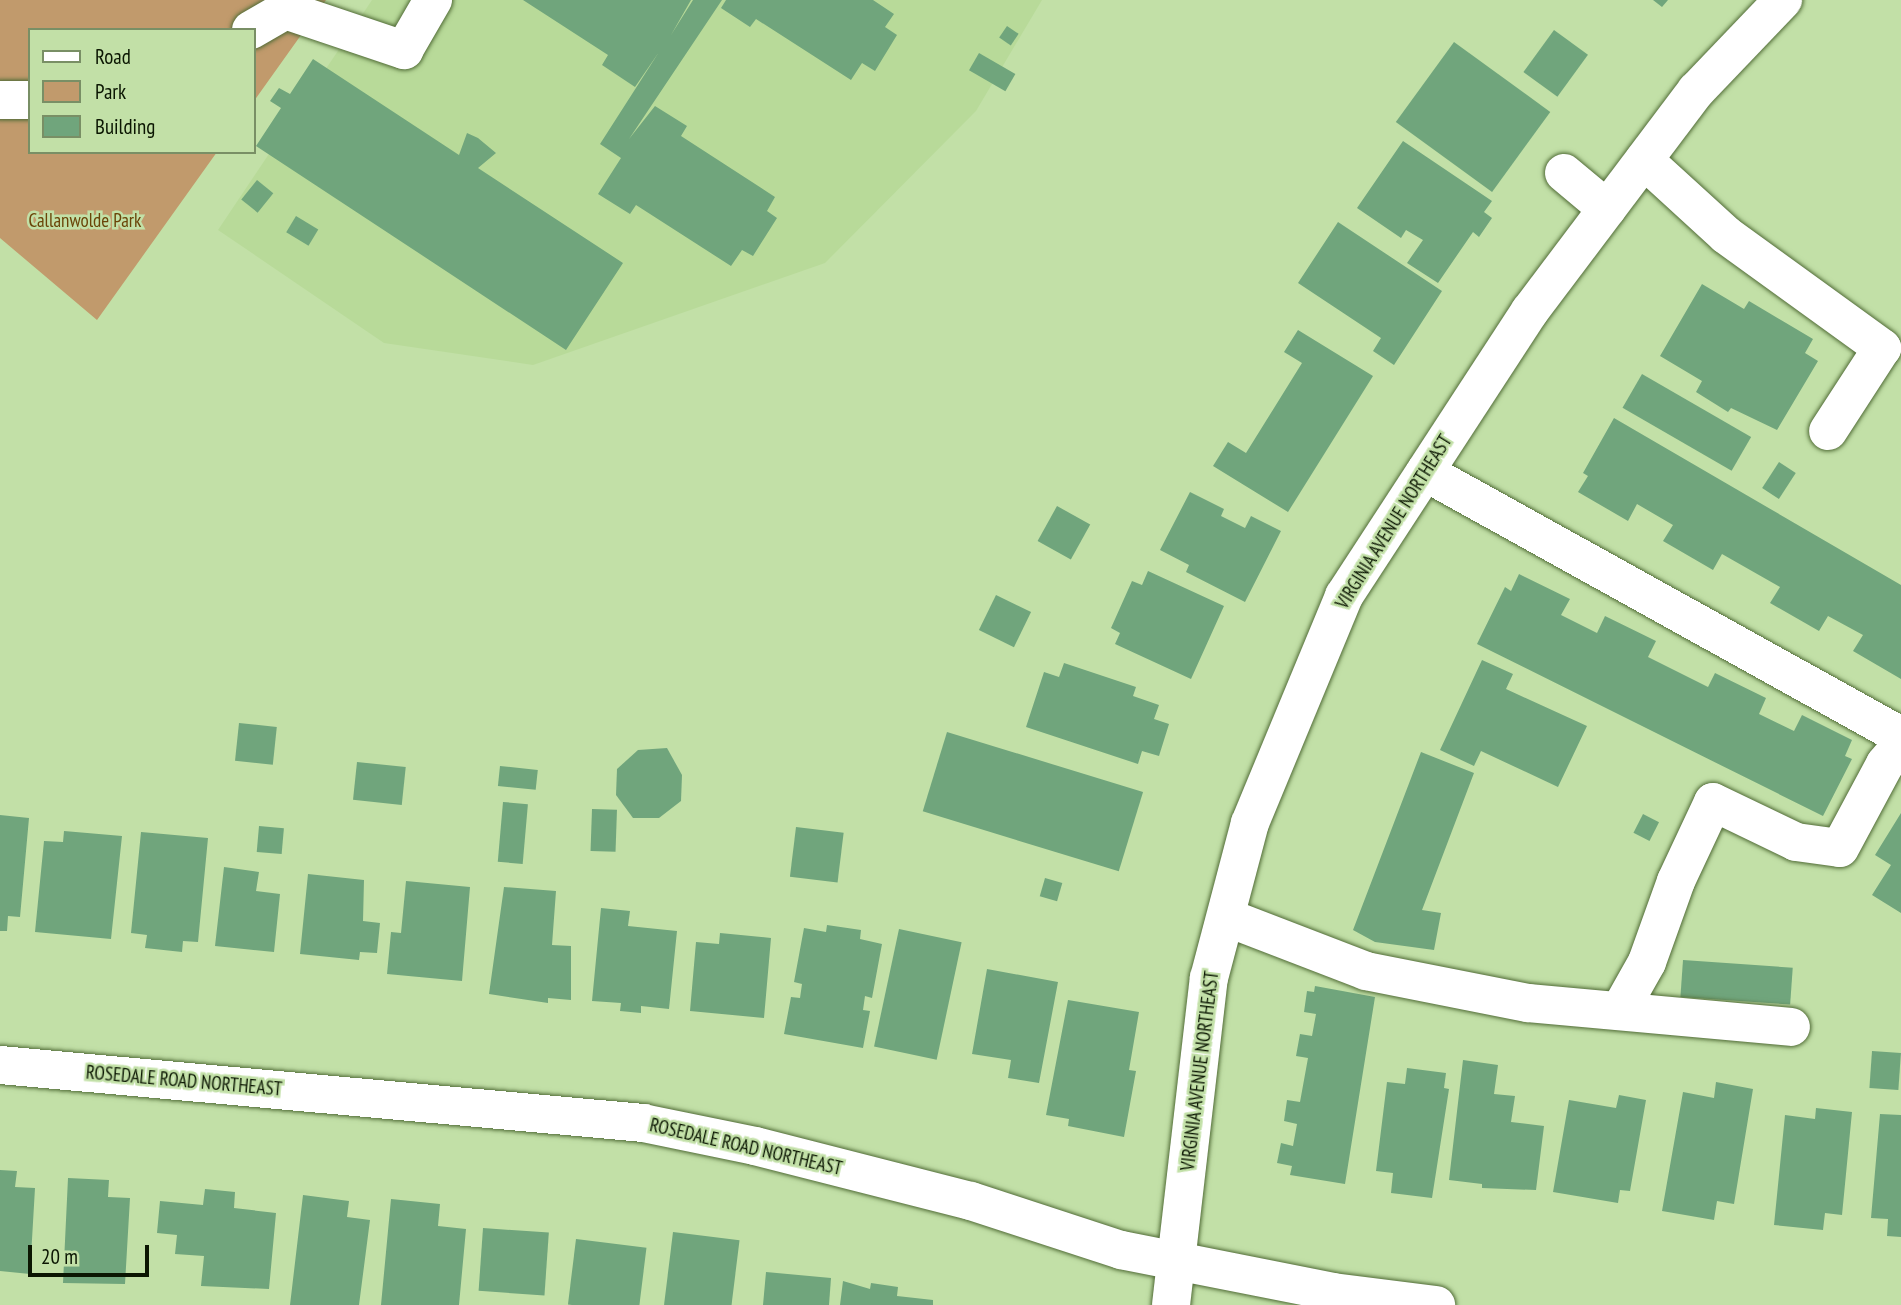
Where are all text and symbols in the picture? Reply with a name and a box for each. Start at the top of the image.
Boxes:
legend [28,28,256,154]
text: Road [95,43,131,70]
text: Park [95,78,126,105]
text: Building [95,113,155,140]
park label: Callanwolde Park [29,210,141,232]
street label: VIRGINIA AVENUE NORTHEAST [1331,430,1457,614]
street label: VIRGINIA AVENUE NORTHEAST [1176,969,1224,1173]
street label: ROSEDALE ROAD NORTHEAST [85,1061,283,1101]
street label: ROSEDALE ROAD NORTHEAST [648,1114,844,1180]
scale bar [32,1232,152,1276]
text: 20 m [41,1243,78,1270]

